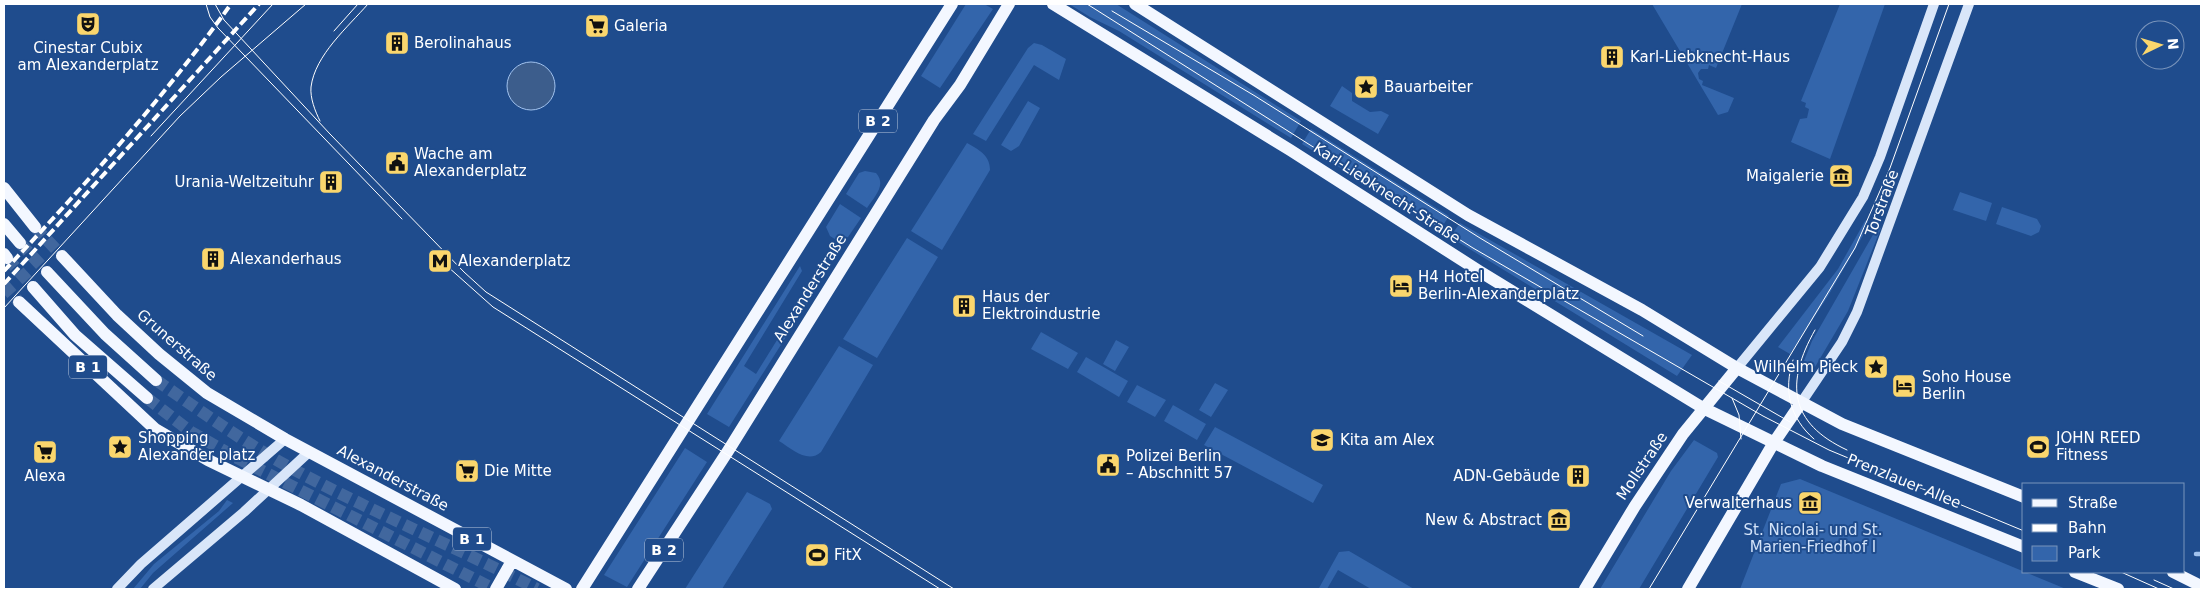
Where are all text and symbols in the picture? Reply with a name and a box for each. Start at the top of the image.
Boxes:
theatre icon: Cinestar Cubix am Alexanderplatz [75,11,101,37]
supermarket icon: Galeria [584,13,610,39]
place label: Galeria [614,17,668,35]
north arrow [2135,20,2185,70]
building icon: Berolinahaus [384,30,410,56]
place label: Berolinahaus [414,34,512,52]
text: N [2164,37,2181,50]
place label: Cinestar Cubix am Alexanderplatz [17,39,159,74]
building icon: Karl-Liebknecht-Haus [1599,44,1625,70]
place label: Karl-Liebknecht-Haus [1630,48,1790,66]
place icon: Bauarbeiter [1353,74,1379,100]
place label: Bauarbeiter [1384,78,1473,96]
road number: B 2 [859,110,897,132]
street label: Karl-Liebknecht-Straße [1310,139,1464,247]
place label: Wache am Alexanderplatz [414,145,527,180]
public building icon: Wache am Alexanderplatz [384,150,410,176]
museum icon: Maigalerie [1828,163,1854,189]
place label: Maigalerie [1746,167,1824,185]
street label: Torstraße [1861,167,1902,240]
building icon: Urania-Weltzeituhr [318,169,344,195]
place label: Urania-Weltzeituhr [174,173,315,191]
street label: Alexanderstraße [770,231,850,345]
building icon: Alexanderhaus [200,246,226,272]
metro station icon: Alexanderplatz [427,248,453,274]
place label: Alexanderhaus [230,250,342,268]
place label: Alexanderplatz [458,252,571,270]
place label: H4 Hotel Berlin-Alexanderplatz [1418,268,1579,303]
hotel icon: H4 Hotel Berlin-Alexanderplatz [1388,273,1414,299]
place label: Haus der Elektroindustrie [982,288,1100,323]
building icon: Haus der Elektroindustrie [951,293,977,319]
street label: Grunerstraße [133,305,221,385]
place icon: Wilhelm Pieck [1863,354,1889,380]
road number: B 1 [69,356,107,378]
place label: Wilhelm Pieck [1754,358,1858,376]
place label: Soho House Berlin [1922,368,2011,403]
hotel icon: Soho House Berlin [1891,373,1917,399]
school or university icon: Kita am Alex [1309,427,1335,453]
place label: Shopping Alexander platz [138,429,255,464]
street label: Mollstraße [1613,429,1671,503]
place label: JOHN REED Fitness [2055,429,2140,464]
place label: Kita am Alex [1340,431,1435,449]
place icon: Shopping Alexander platz [107,434,133,460]
sports icon: JOHN REED Fitness [2025,434,2051,460]
supermarket icon: Alexa [32,439,58,465]
street label: Alexanderstraße [334,441,452,515]
place label: Polizei Berlin – Abschnitt 57 [1126,447,1233,482]
street label: Prenzlauer Allee [1844,450,1964,512]
public building icon: Polizei Berlin – Abschnitt 57 [1095,452,1121,478]
supermarket icon: Die Mitte [454,458,480,484]
place label: Die Mitte [484,462,552,480]
building icon: ADN-Gebäude [1565,463,1591,489]
place label: Alexa [24,467,66,485]
place label: ADN-Gebäude [1453,467,1560,485]
legend [2022,483,2185,573]
museum icon: Verwalterhaus [1797,490,1823,516]
place label: Verwalterhaus [1685,494,1792,512]
text: Straße [2068,494,2117,512]
museum icon: New & Abstract [1546,507,1572,533]
place label: New & Abstract [1425,511,1542,529]
text: Bahn [2068,519,2107,537]
park label: St. Nicolai- und St. Marien-Friedhof I [1744,521,1882,556]
road number: B 1 [453,528,491,550]
road number: B 2 [645,538,683,562]
sports icon: FitX [804,542,830,568]
text: Park [2068,544,2101,562]
place label: FitX [834,546,862,564]

